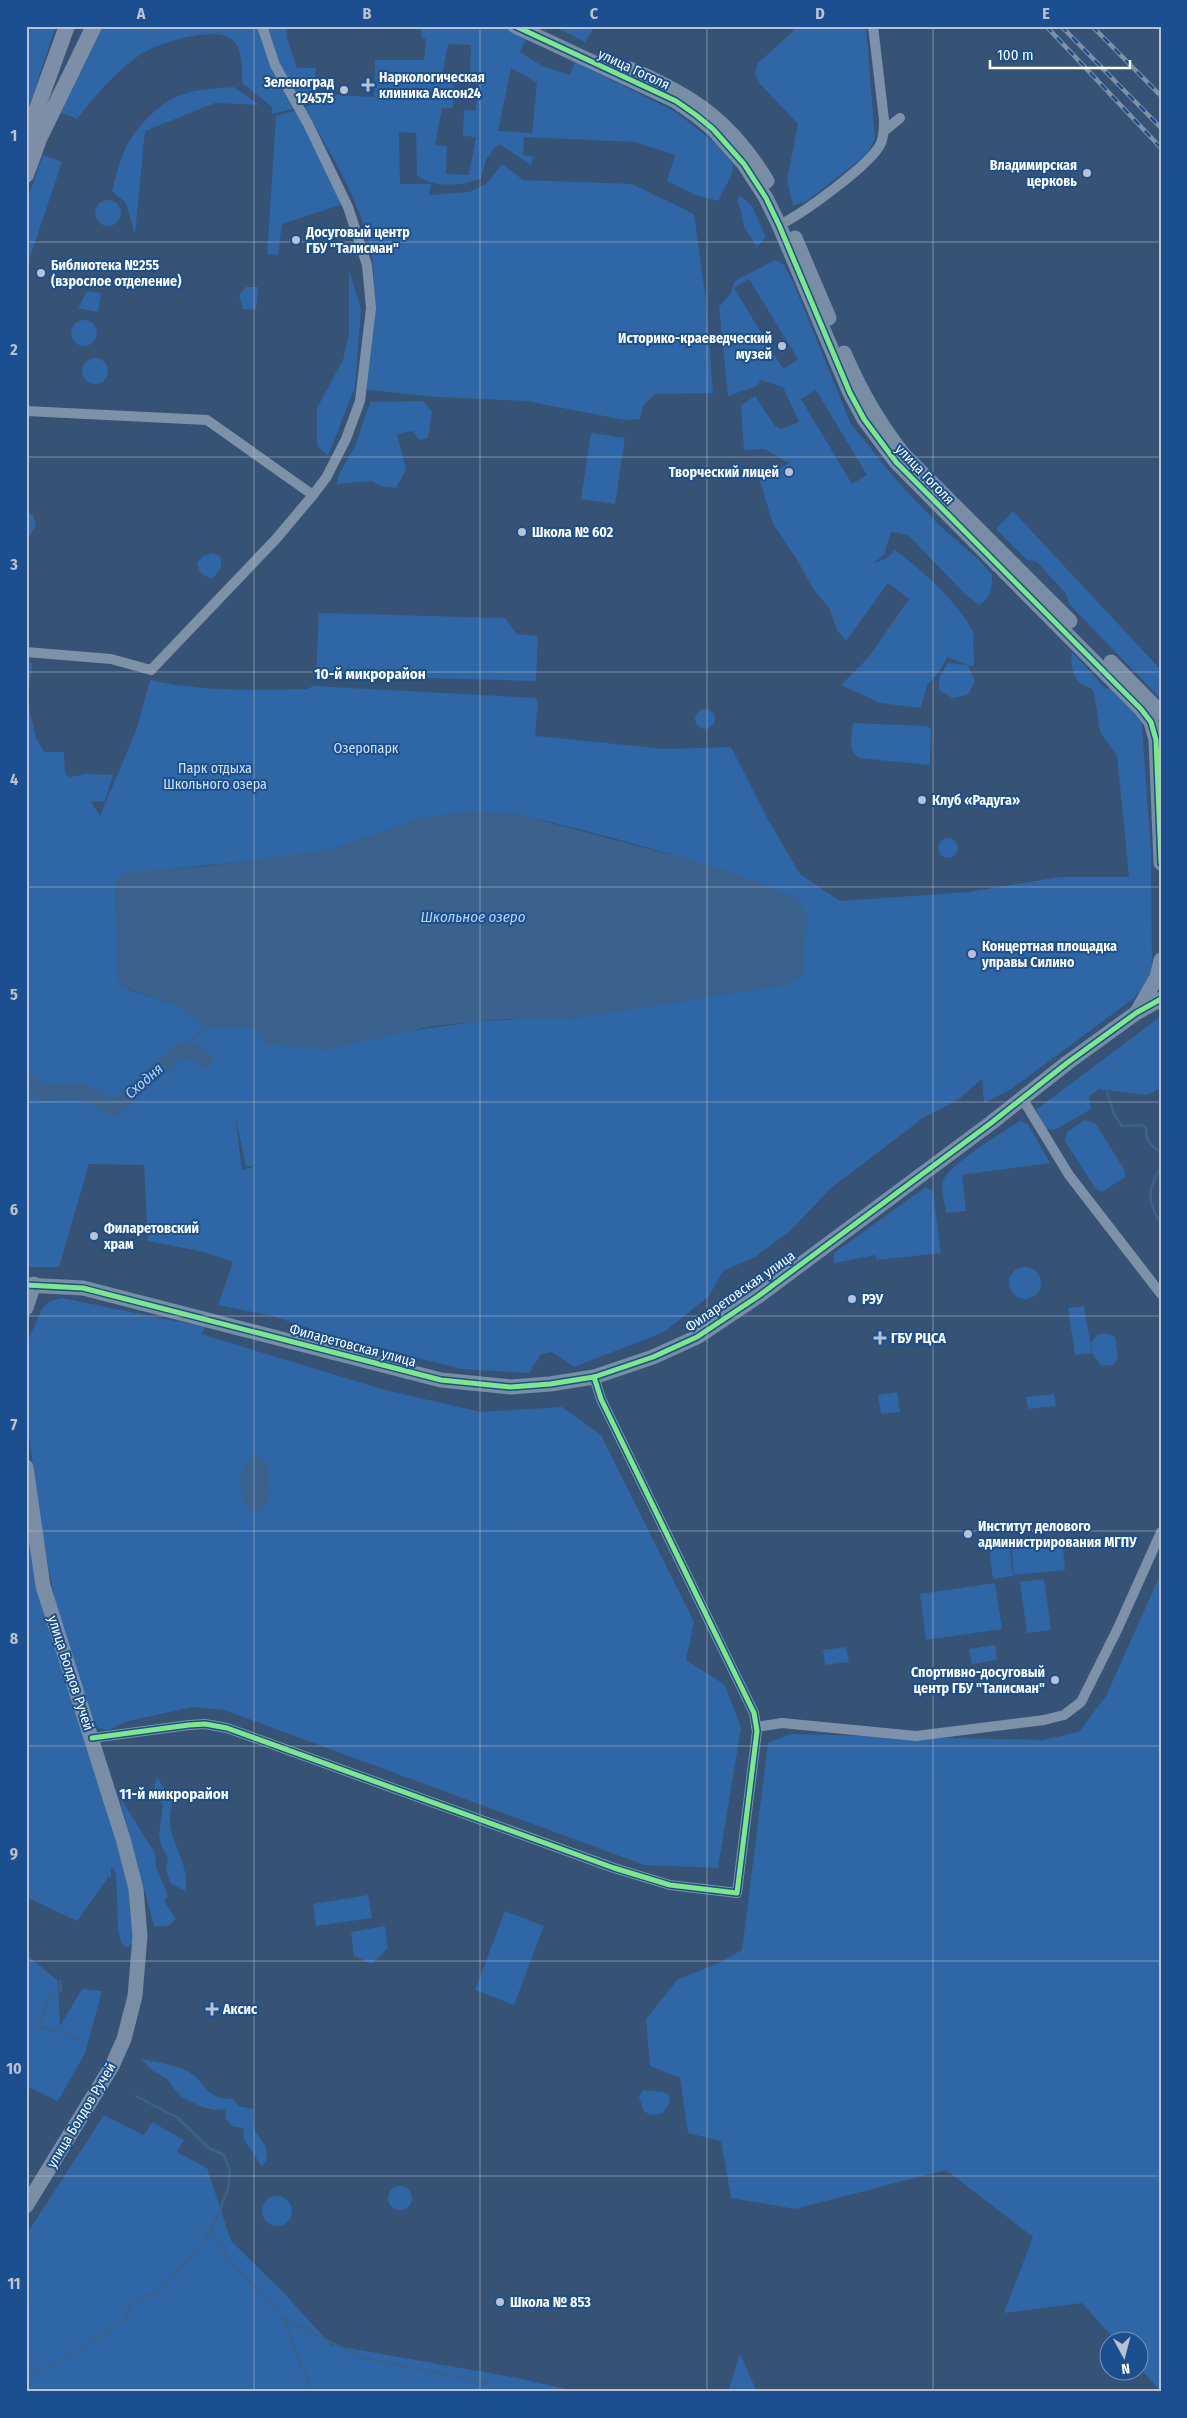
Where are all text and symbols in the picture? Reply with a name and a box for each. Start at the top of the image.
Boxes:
text: A [136,4,146,23]
text: B [363,4,372,23]
text: C [590,4,599,23]
text: D [815,4,825,23]
text: E [1042,4,1050,23]
scale bar [990,38,1130,70]
street label: улица Гоголя [595,45,672,93]
text: 100 m [997,46,1034,64]
place label: Наркологическая клиника Аксон24 [379,69,485,102]
place label: Зеленоград 124575 [263,74,334,107]
marker: Наркологическая клиника Аксон24 [361,78,375,92]
marker: Зеленоград 124575 [338,84,350,96]
text: 1 [11,126,17,145]
place label: Владимирская церковь [990,157,1077,190]
marker: Владимирская церковь [1081,167,1093,179]
place label: Досуговый центр ГБУ "Талисман" [305,224,410,257]
marker: Досуговый центр ГБУ "Талисман" [290,234,302,246]
place label: Библиотека №255 (взрослое отделение) [51,257,181,290]
marker: Библиотека №255 (взрослое отделение) [35,267,47,279]
place label: Историко-краеведческий музей [618,330,772,363]
text: 2 [9,340,18,359]
marker: Историко-краеведческий музей [776,340,788,352]
street label: улица Гоголя [892,441,958,508]
place label: Творческий лицей [669,464,779,481]
marker: Творческий лицей [783,466,795,478]
place label: Школа № 602 [532,524,614,541]
marker: Школа № 602 [516,526,528,538]
text: 3 [9,555,18,574]
district label: 10-й микрорайон [314,665,426,683]
park label: Озеропарк [334,740,399,757]
park label: Парк отдыха Школьного озера [163,760,267,793]
text: 4 [10,770,18,789]
place label: Клуб «Радуга» [932,792,1020,809]
marker: Клуб «Радуга» [916,794,928,806]
water label: Школьное озеро [420,908,526,926]
place label: Концертная площадка управы Силино [981,938,1117,971]
marker: Концертная площадка управы Силино [966,948,978,960]
text: 5 [10,985,18,1004]
water label: Сходня [121,1060,167,1102]
text: 6 [10,1200,18,1219]
place label: Филаретовский храм [103,1220,199,1253]
marker: Филаретовский храм [88,1230,100,1242]
street label: Филаретовская улица [682,1247,799,1336]
place label: РЭУ [862,1291,884,1308]
marker: РЭУ [846,1293,858,1305]
street label: Филаретовская улица [288,1320,418,1371]
place label: ГБУ РЦСА [891,1330,946,1347]
marker: ГБУ РЦСА [873,1331,887,1345]
text: 7 [11,1415,18,1434]
place label: Институт делового администрирования МГПУ [978,1518,1137,1551]
marker: Институт делового администрирования МГПУ [962,1528,974,1540]
street label: улица Болдов Ручей [44,1614,97,1733]
text: 8 [10,1629,19,1648]
place label: Спортивно-досуговый центр ГБУ "Талисман" [911,1664,1045,1697]
marker: Спортивно-досуговый центр ГБУ "Талисман" [1049,1674,1061,1686]
district label: 11-й микрорайон [119,1785,229,1803]
text: 9 [10,1844,18,1863]
place label: Аксис [222,2001,258,2018]
marker: Аксис [205,2002,219,2016]
text: 10 [6,2059,22,2078]
street label: улица Болдов Ручей [43,2060,120,2171]
text: 11 [7,2274,21,2293]
place label: Школа № 853 [510,2294,591,2311]
marker: Школа № 853 [494,2296,506,2308]
north arrow [1100,2330,1150,2380]
text: N [1120,2359,1131,2377]

